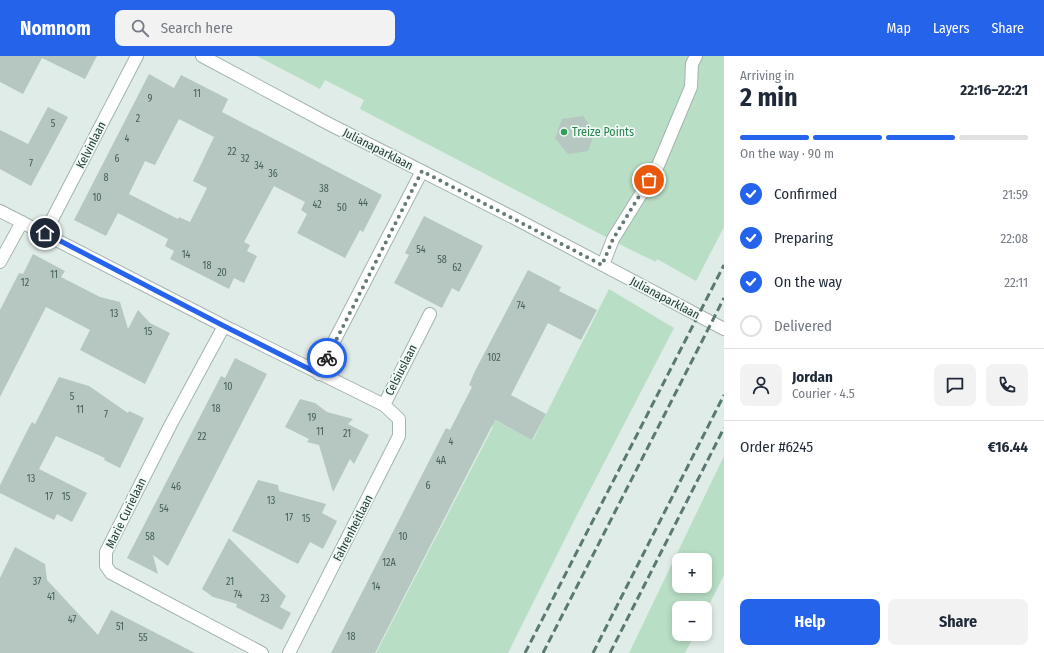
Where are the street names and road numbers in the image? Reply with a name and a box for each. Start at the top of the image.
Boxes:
street label: Kelvinlaan [73,119,109,171]
street label: Julianaparklaan [341,125,415,173]
street label: Julianaparklaan [628,274,702,322]
street label: Celsiuslaan [382,342,420,398]
street label: Marie Curielaan [103,475,149,551]
street label: Fahrenheitlaan [330,492,376,564]

